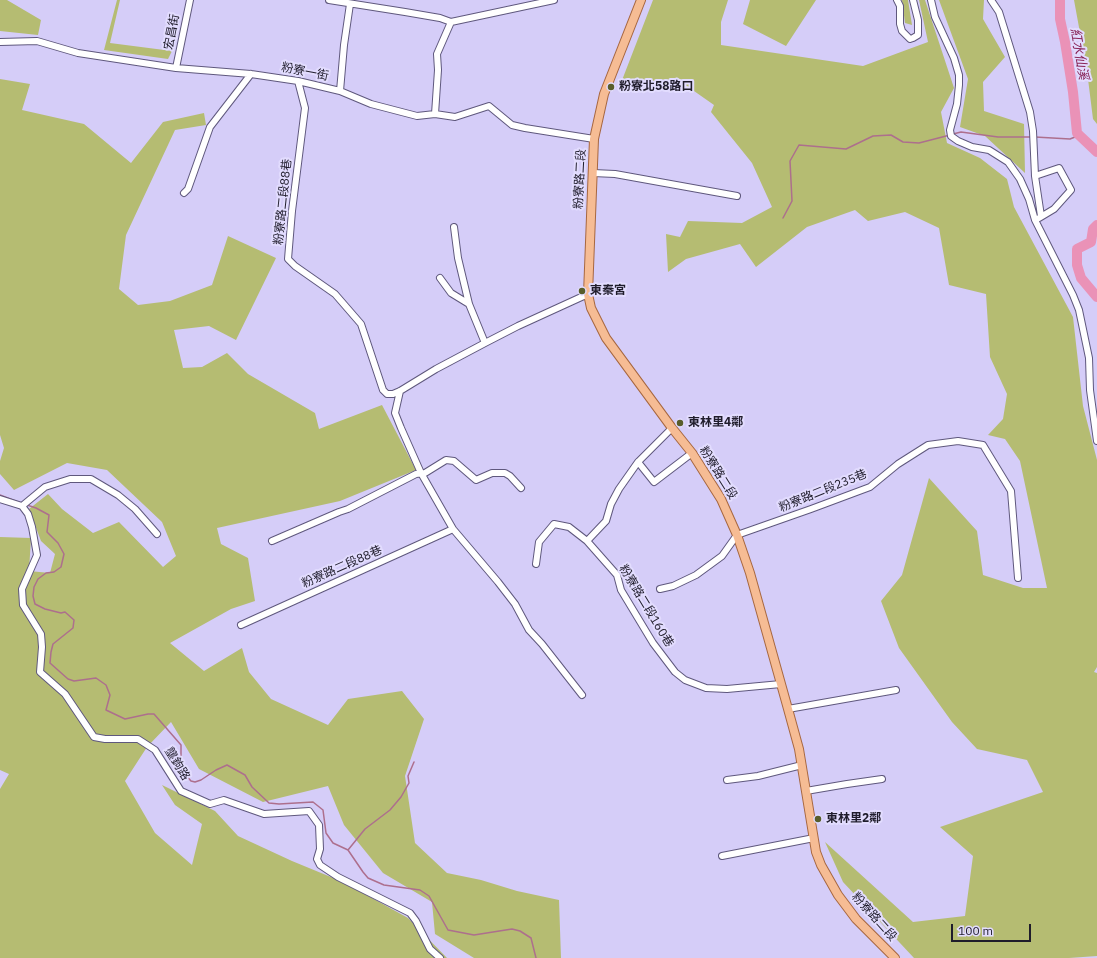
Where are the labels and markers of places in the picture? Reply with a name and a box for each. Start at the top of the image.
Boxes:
place label: 粉寮北58路口 [619,80,693,94]
marker: 粉寮北58路口 [606,82,616,92]
place label: 東秦宮 [590,284,626,298]
marker: 東秦宮 [577,286,587,296]
place label: 東林里4鄰 [688,416,743,430]
marker: 東林里4鄰 [675,418,685,428]
place label: 東林里2鄰 [826,812,881,826]
marker: 東林里2鄰 [813,814,823,824]

